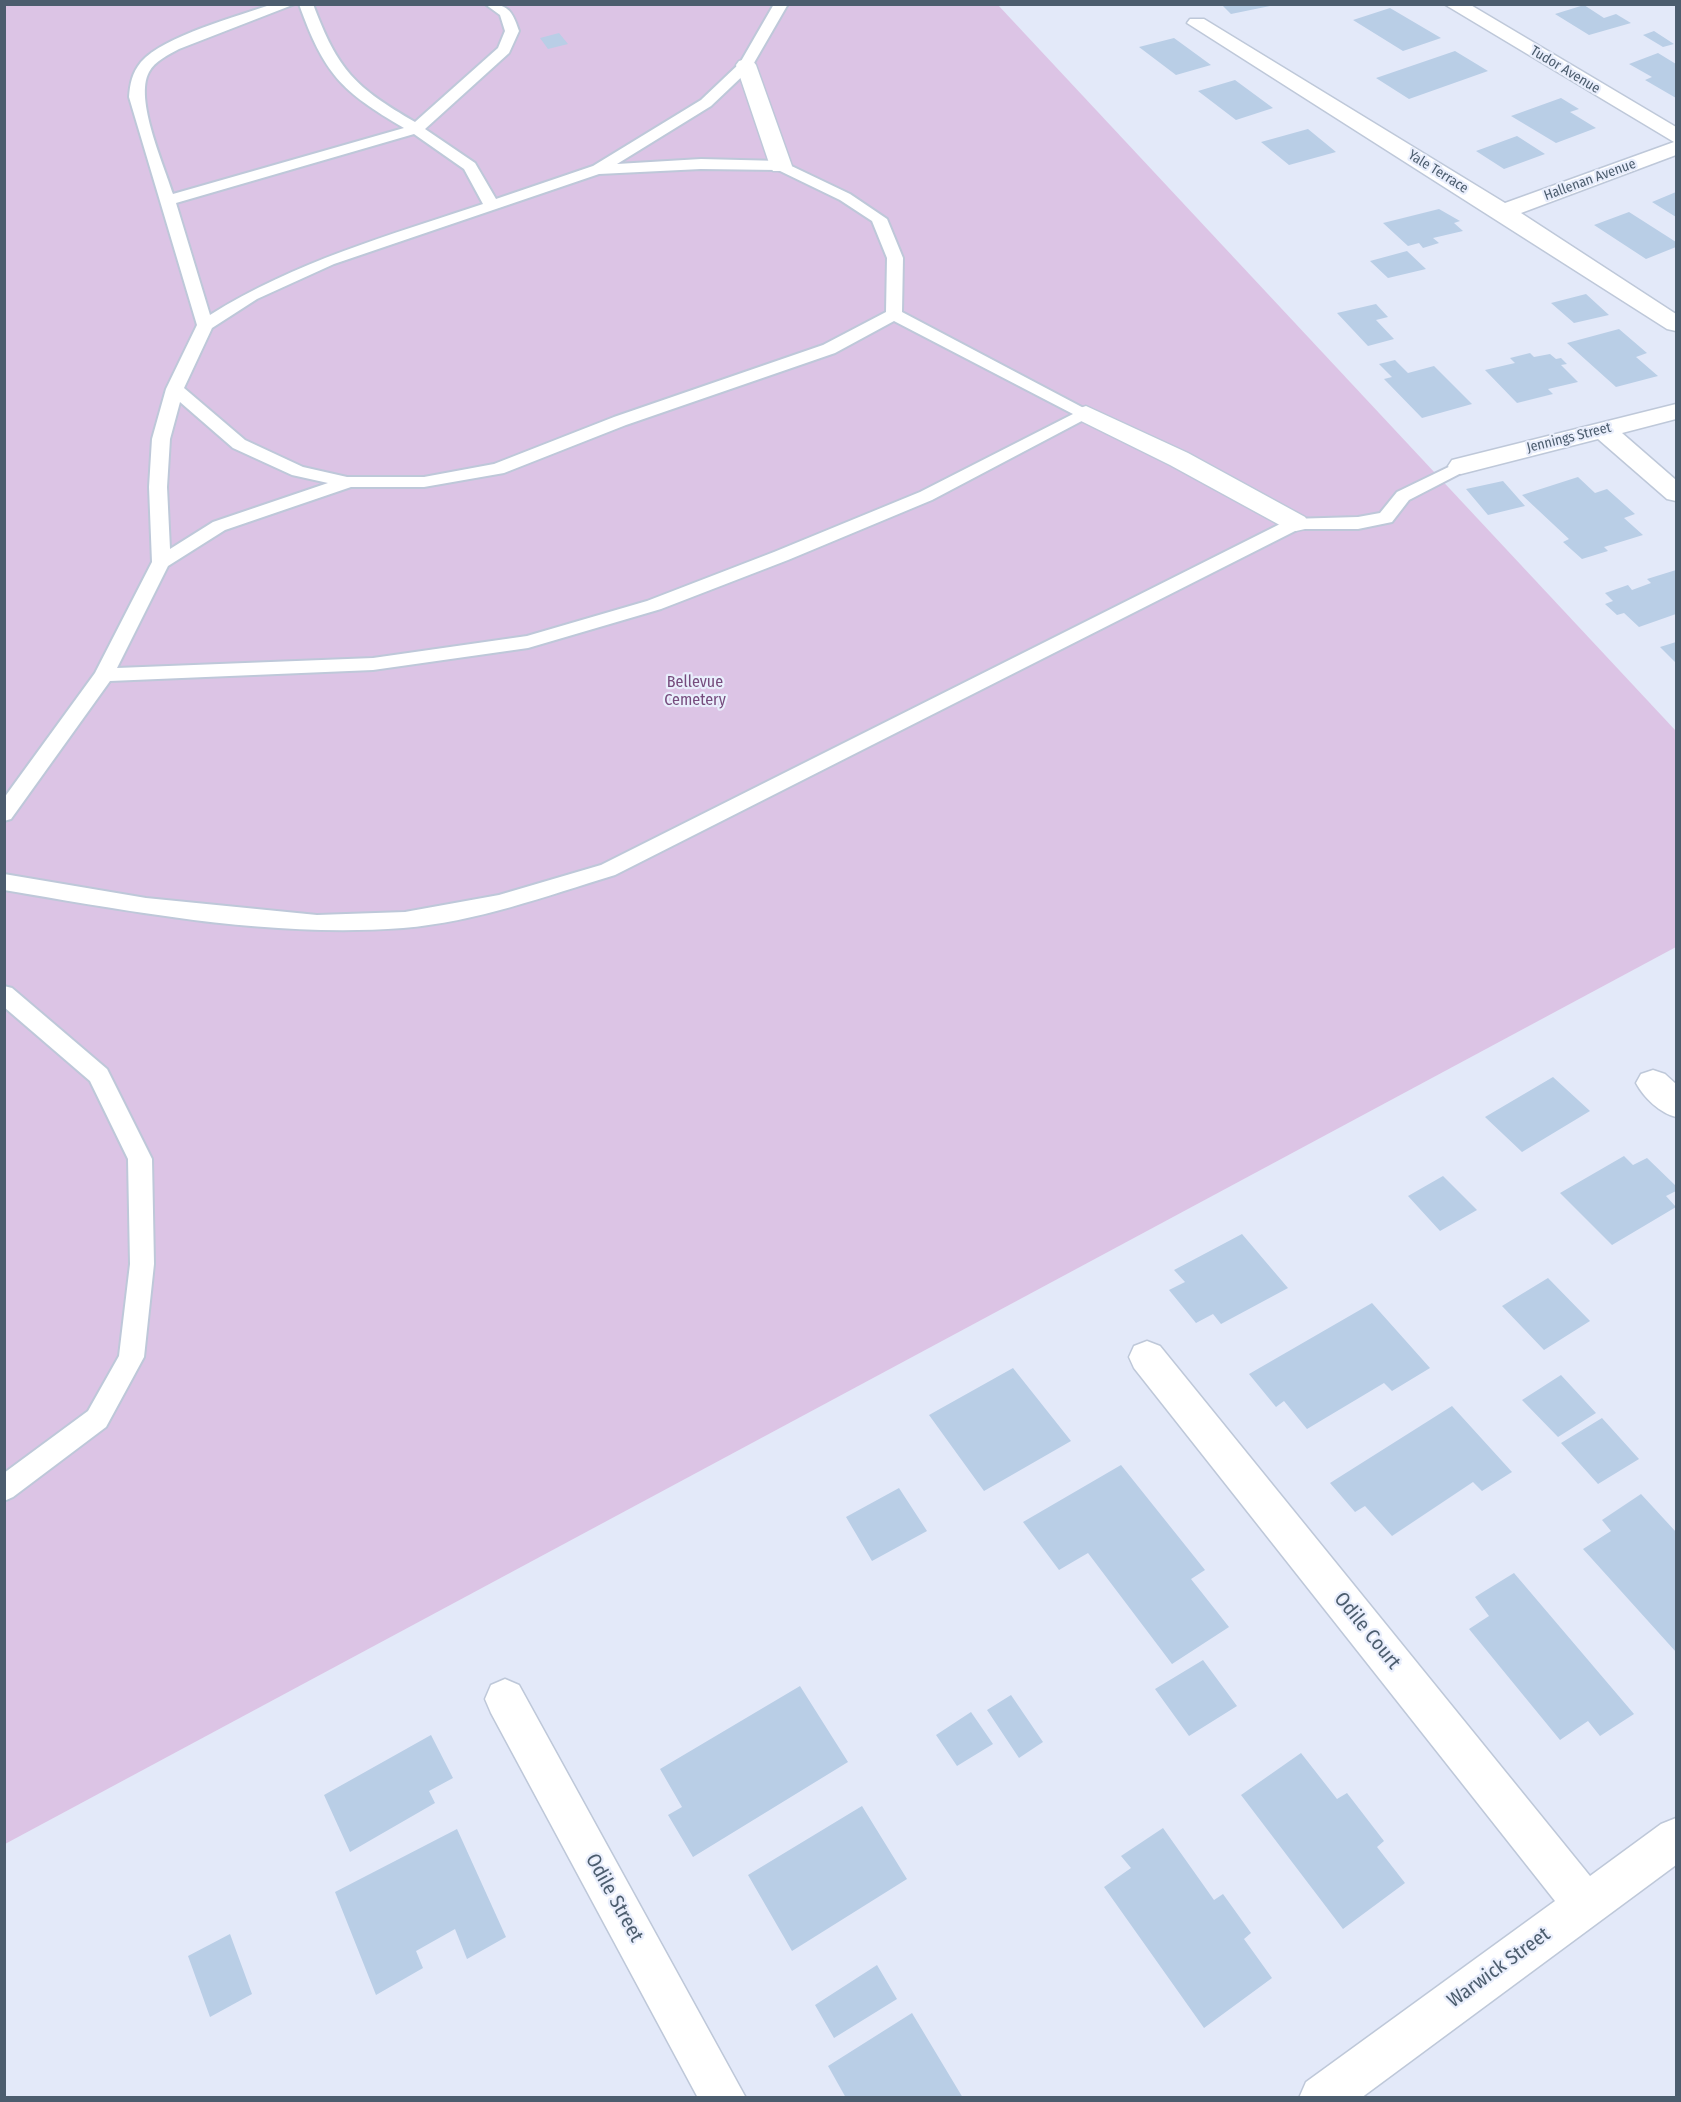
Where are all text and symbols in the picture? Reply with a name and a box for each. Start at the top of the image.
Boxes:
street label: Tudor Avenue [1527,43,1603,97]
street label: Yale Terrace [1405,147,1471,197]
street label: Hallenan Avenue [1542,156,1638,204]
street label: Jennings Street [1525,419,1613,457]
park label: Bellevue Cemetery [664,673,726,711]
street label: Odile Court [1329,1588,1405,1674]
street label: Odile Street [580,1850,648,1946]
street label: Warwick Street [1443,1923,1555,2013]

